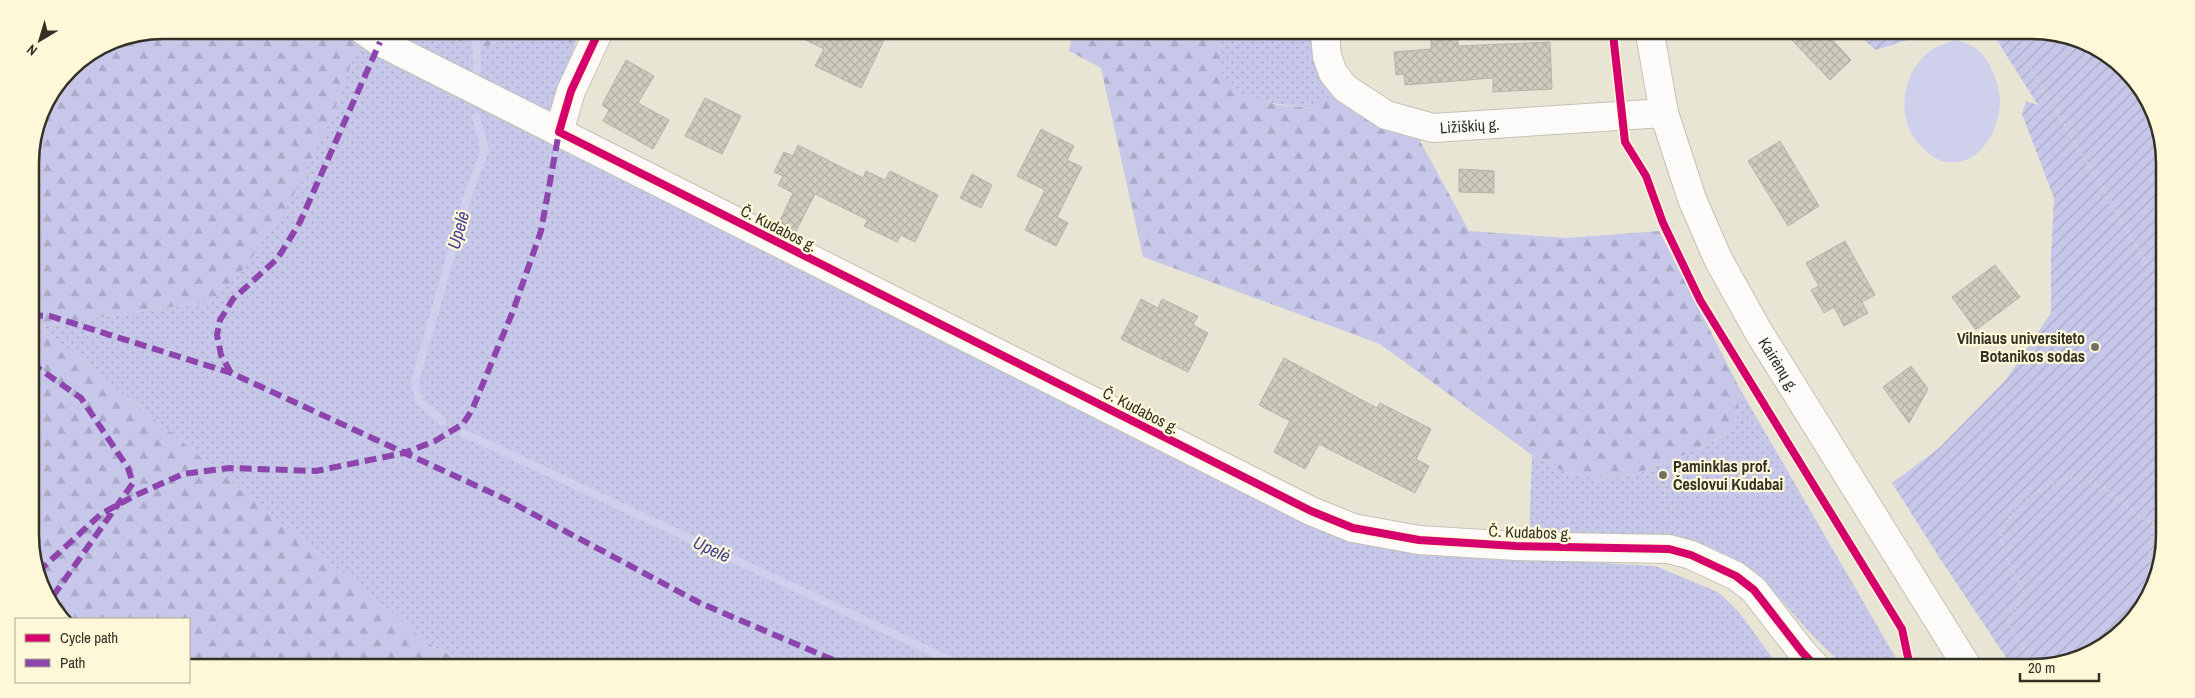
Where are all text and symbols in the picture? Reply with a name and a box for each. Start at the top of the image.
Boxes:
north arrow [15,15,65,65]
text: N [23,41,41,60]
street label: Ližiškių g. [1439,113,1500,139]
street label: Č. Kudabos g. [737,199,821,257]
water label: Upelė [441,208,475,252]
place label: Vilniaus universiteto Botanikos sodas [1957,327,2085,367]
street label: Kairėnų g. [1754,333,1804,396]
marker: Vilniaus universiteto Botanikos sodas [2089,341,2101,353]
street label: Č. Kudabos g. [1099,381,1183,439]
place label: Paminklas prof. Česlovui Kudabai [1673,455,1783,495]
marker: Paminklas prof. Česlovui Kudabai [1657,469,1669,481]
street label: Č. Kudabos g. [1488,520,1572,544]
water label: Upelė [689,530,735,568]
legend [15,618,190,683]
text: Cycle path [60,627,118,648]
scale bar [2020,650,2099,682]
text: Path [60,652,85,673]
text: 20 m [2028,657,2055,678]

